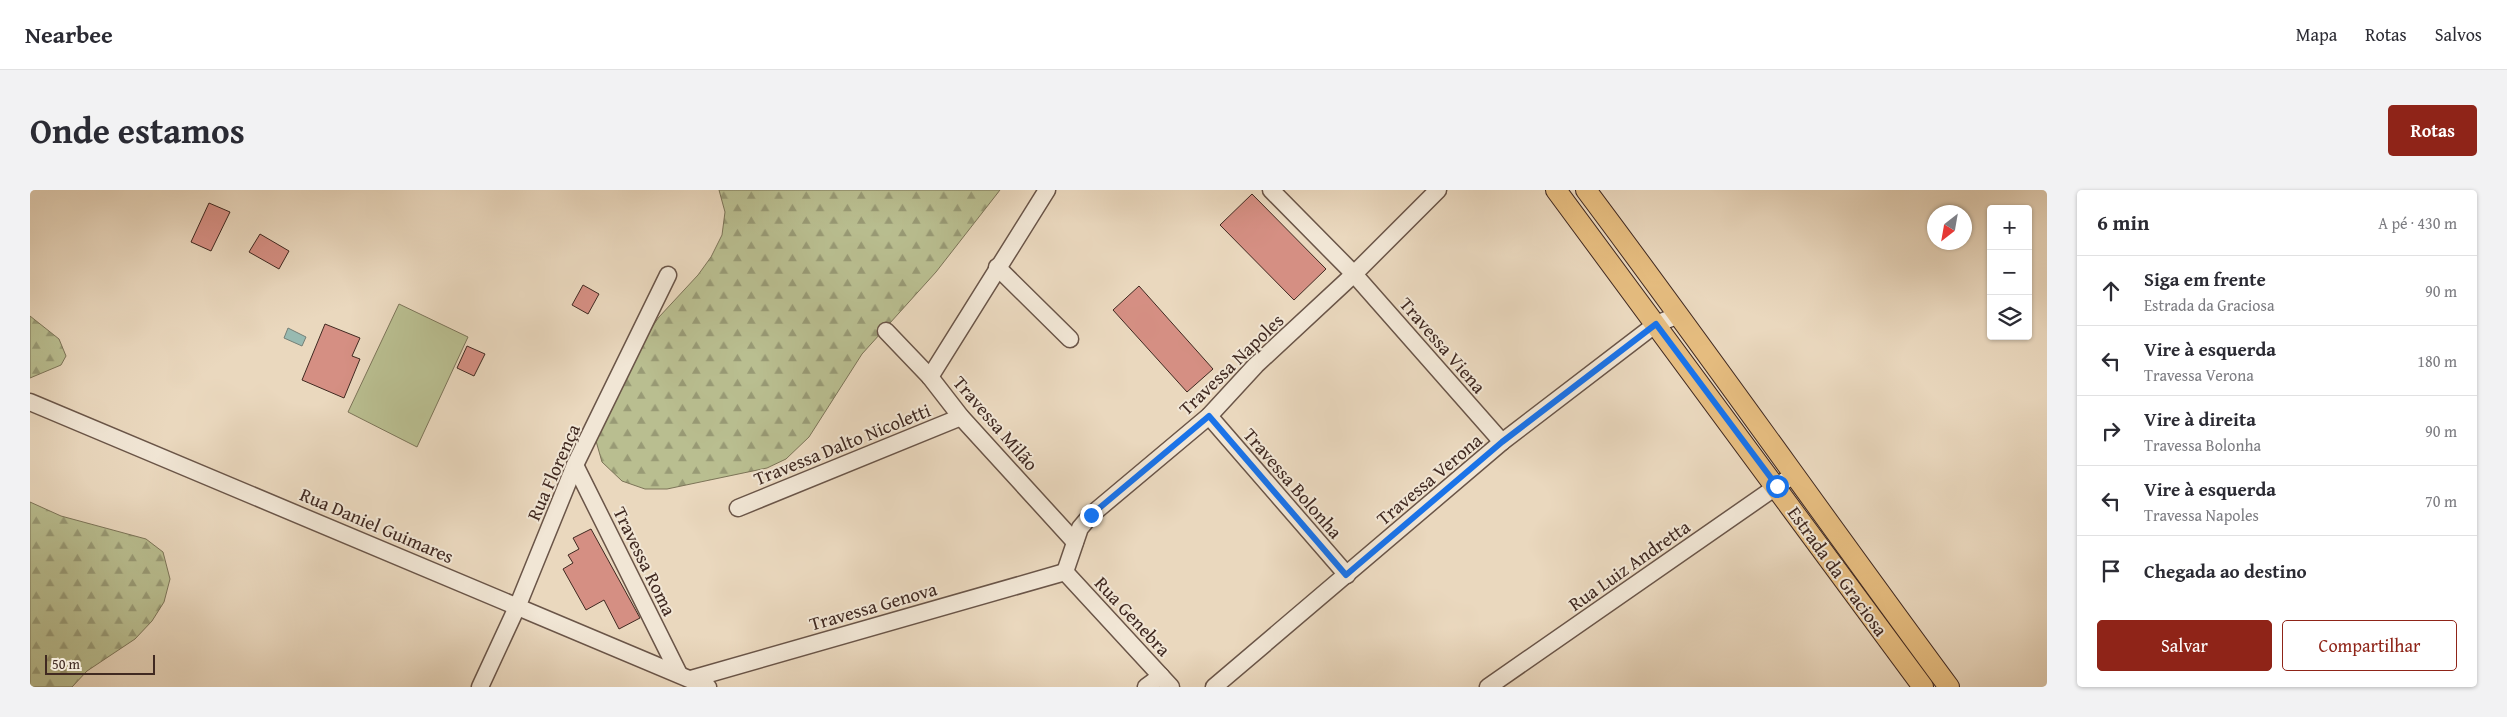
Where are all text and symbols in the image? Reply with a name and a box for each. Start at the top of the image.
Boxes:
text: Nearbee [25,17,113,52]
text: Mapa [2296,21,2337,48]
text: Rotas [2365,21,2407,48]
text: Salvos [2435,21,2482,48]
text: Onde estamos [30,105,245,156]
button: Rotas [2388,105,2477,156]
north arrow [1927,205,1972,250]
map controls [1987,205,2032,340]
button: + [1987,205,2032,250]
text: 6 min [2097,207,2149,238]
text: A pé · 430 m [2378,211,2457,235]
button: − [1987,250,2032,295]
text: Siga em frente [2144,265,2266,293]
icon: ahead [2097,277,2125,305]
text: 90 m [2425,279,2457,303]
street label: Travessa Viena [1393,291,1493,399]
text: Estrada da Graciosa [2144,293,2274,317]
button: layers [1987,295,2032,340]
street label: Travessa Napoles [1172,307,1290,421]
text: Vire à esquerda [2144,335,2276,363]
icon: left [2097,347,2125,375]
text: 180 m [2417,349,2457,373]
text: Travessa Verona [2144,363,2254,387]
street label: Travessa Milão [947,369,1045,477]
street label: Travessa Dalto Nicoletti [749,396,935,492]
text: Vire à direita [2144,405,2256,433]
icon: right [2097,417,2125,445]
street label: Rua Florença [519,419,587,525]
text: 90 m [2425,419,2457,443]
street label: Travessa Bolonha [1237,421,1349,545]
street label: Travessa Verona [1370,426,1488,532]
text: Travessa Bolonha [2144,433,2261,457]
route start [1766,475,1789,498]
text: Vire à esquerda [2144,475,2276,503]
street label: Rua Daniel Guimares [296,480,458,570]
icon: left [2097,487,2125,515]
text: 70 m [2425,489,2457,513]
street label: Estrada da Graciosa [1781,500,1895,642]
street label: Travessa Roma [606,502,684,620]
text: Travessa Napoles [2144,503,2259,527]
route end [1080,504,1103,527]
street label: Rua Luiz Andretta [1562,513,1696,617]
icon: arrive [2097,557,2125,585]
text: Chegada ao destino [2144,557,2307,585]
street label: Rua Genebra [1088,570,1178,662]
street label: Travessa Genova [806,574,940,638]
button: Salvar [2097,620,2272,671]
button: Compartilhar [2282,620,2457,671]
scale bar [45,652,155,675]
text: 50 m [52,654,80,674]

